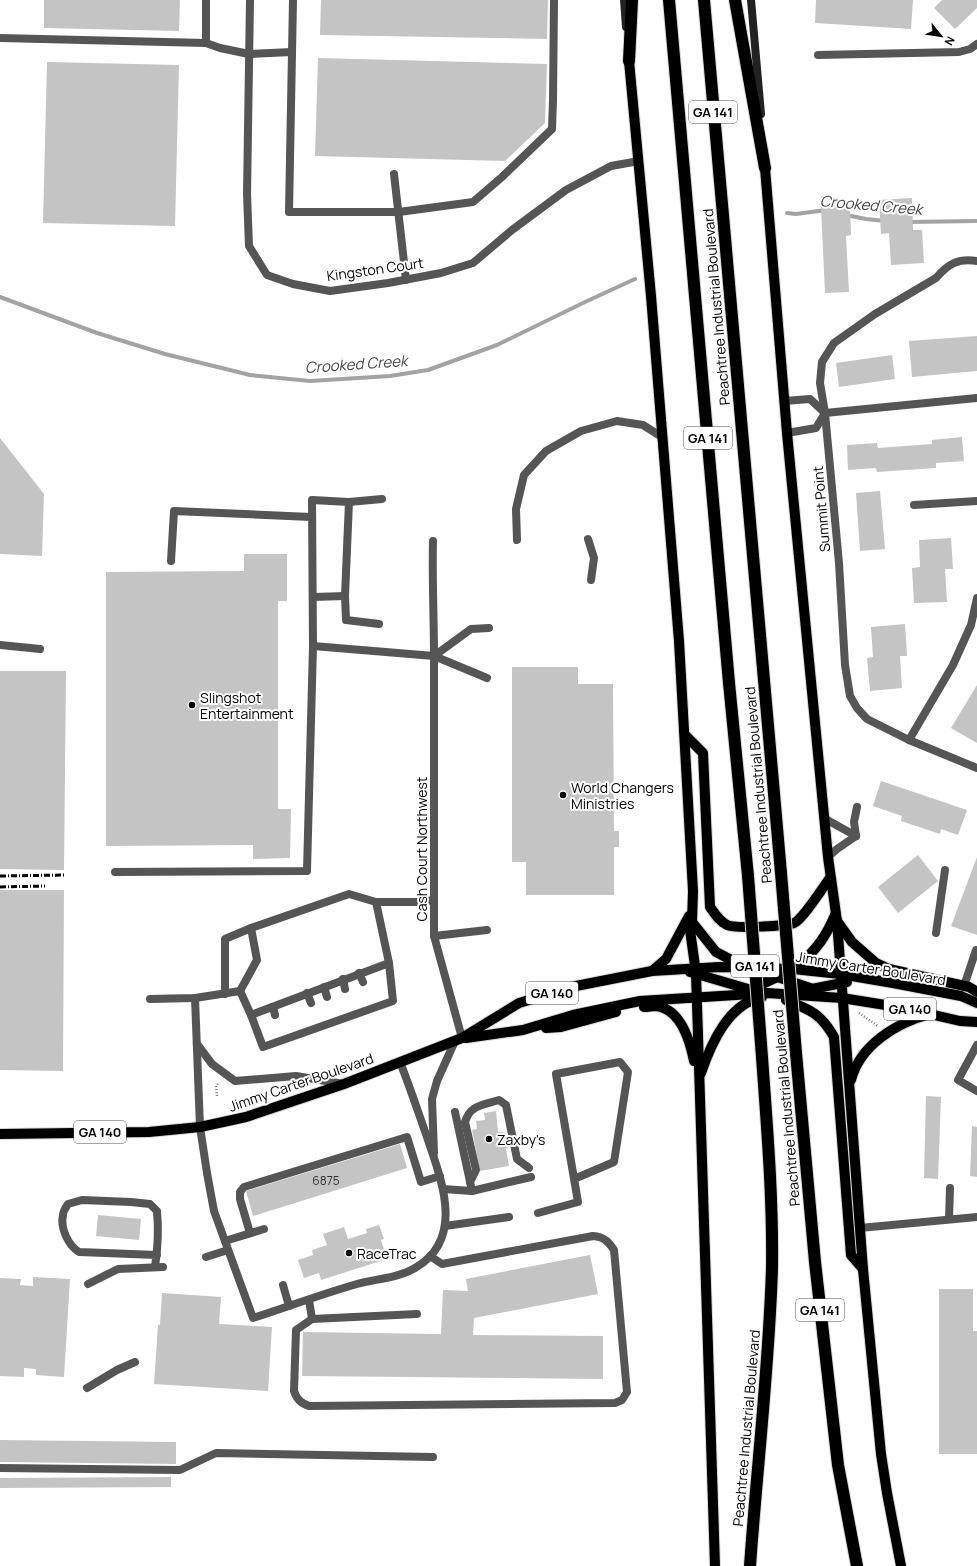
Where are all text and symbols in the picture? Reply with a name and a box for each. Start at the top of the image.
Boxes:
north arrow [921,16,961,56]
text: N [942,34,959,49]
road number: GA 141 [689,101,737,123]
water label: Crooked Creek [819,190,926,220]
street label: Peachtree Industrial Boulevard [698,208,734,406]
street label: Kingston Court [325,253,425,285]
water label: Crooked Creek [304,350,410,378]
road number: GA 141 [684,427,732,449]
street label: Summit Point [808,465,834,553]
street label: Peachtree Industrial Boulevard [740,686,776,884]
place label: Slingshot Entertainment [200,688,294,723]
marker: Slingshot Entertainment [187,700,197,710]
street label: Cash Court Northwest [412,776,431,921]
place label: World Changers Ministries [571,778,674,813]
marker: World Changers Ministries [558,790,568,800]
street label: Jimmy Carter Boulevard [795,947,947,989]
road number: GA 141 [731,955,779,977]
road number: GA 140 [526,982,578,1004]
road number: GA 140 [884,998,936,1020]
street label: Peachtree Industrial Boulevard [768,1009,804,1207]
street label: Jimmy Carter Boulevard [226,1048,376,1116]
road number: GA 140 [74,1121,126,1143]
place label: Zaxby's [497,1130,545,1149]
marker: Zaxby's [484,1134,494,1144]
house number: 6875 [312,1172,340,1189]
place label: RaceTrac [357,1244,417,1263]
marker: RaceTrac [344,1248,354,1258]
road number: GA 141 [796,1299,844,1321]
street label: Peachtree Industrial Boulevard [728,1329,764,1527]

